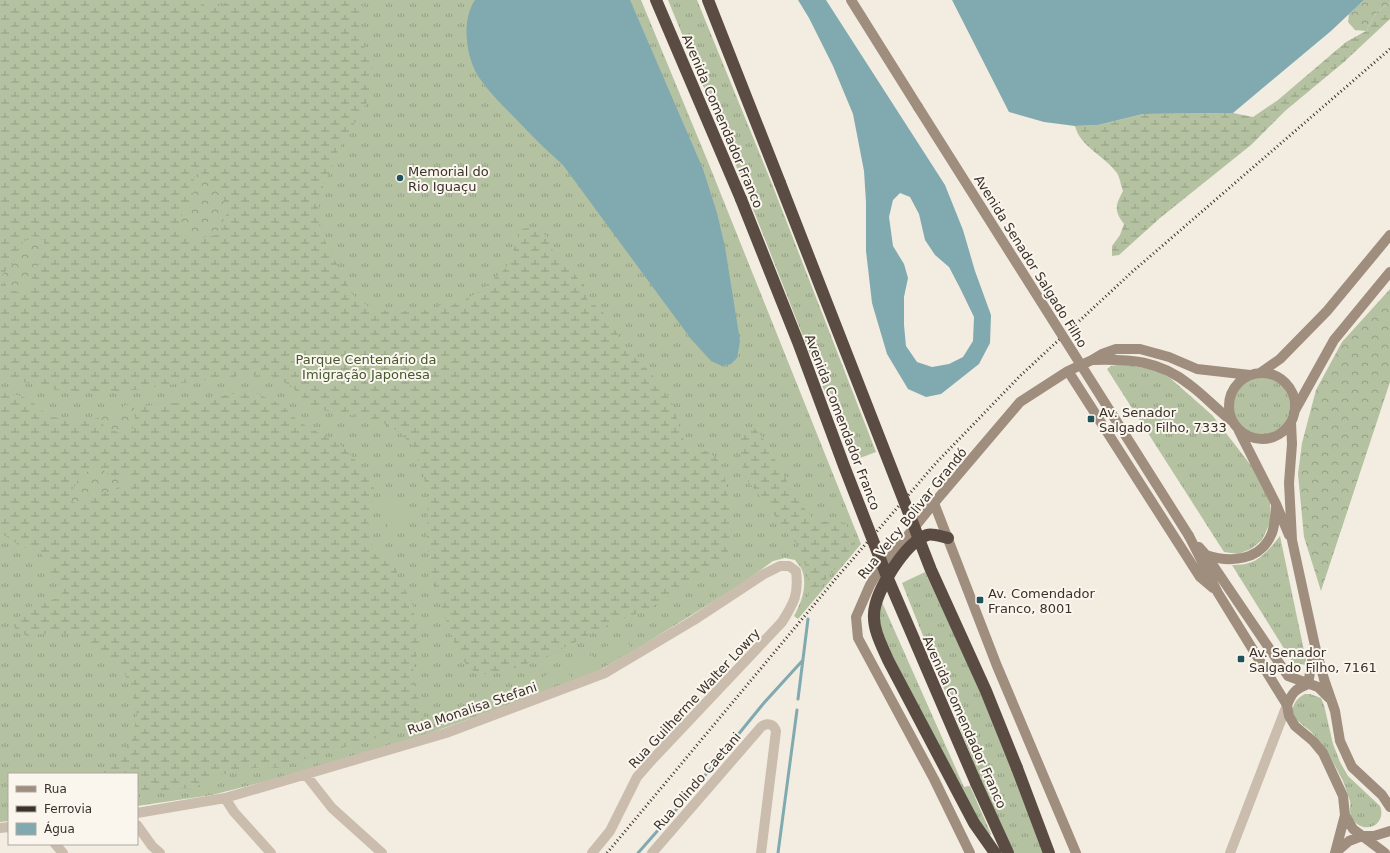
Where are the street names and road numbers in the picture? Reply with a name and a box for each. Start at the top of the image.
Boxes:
street label: Avenida Comendador Franco [679,32,766,210]
street label: Avenida Senador Salgado Filho [971,172,1090,350]
street label: Avenida Comendador Franco [802,332,883,512]
street label: Rua Velcy Bolivar Grandó [855,445,970,582]
street label: Rua Guilherme Walter Lowry [626,625,763,771]
street label: Avenida Comendador Franco [920,634,1009,811]
street label: Rua Monalisa Stefani [405,679,539,738]
street label: Rua Olindo Caetani [651,729,744,833]

